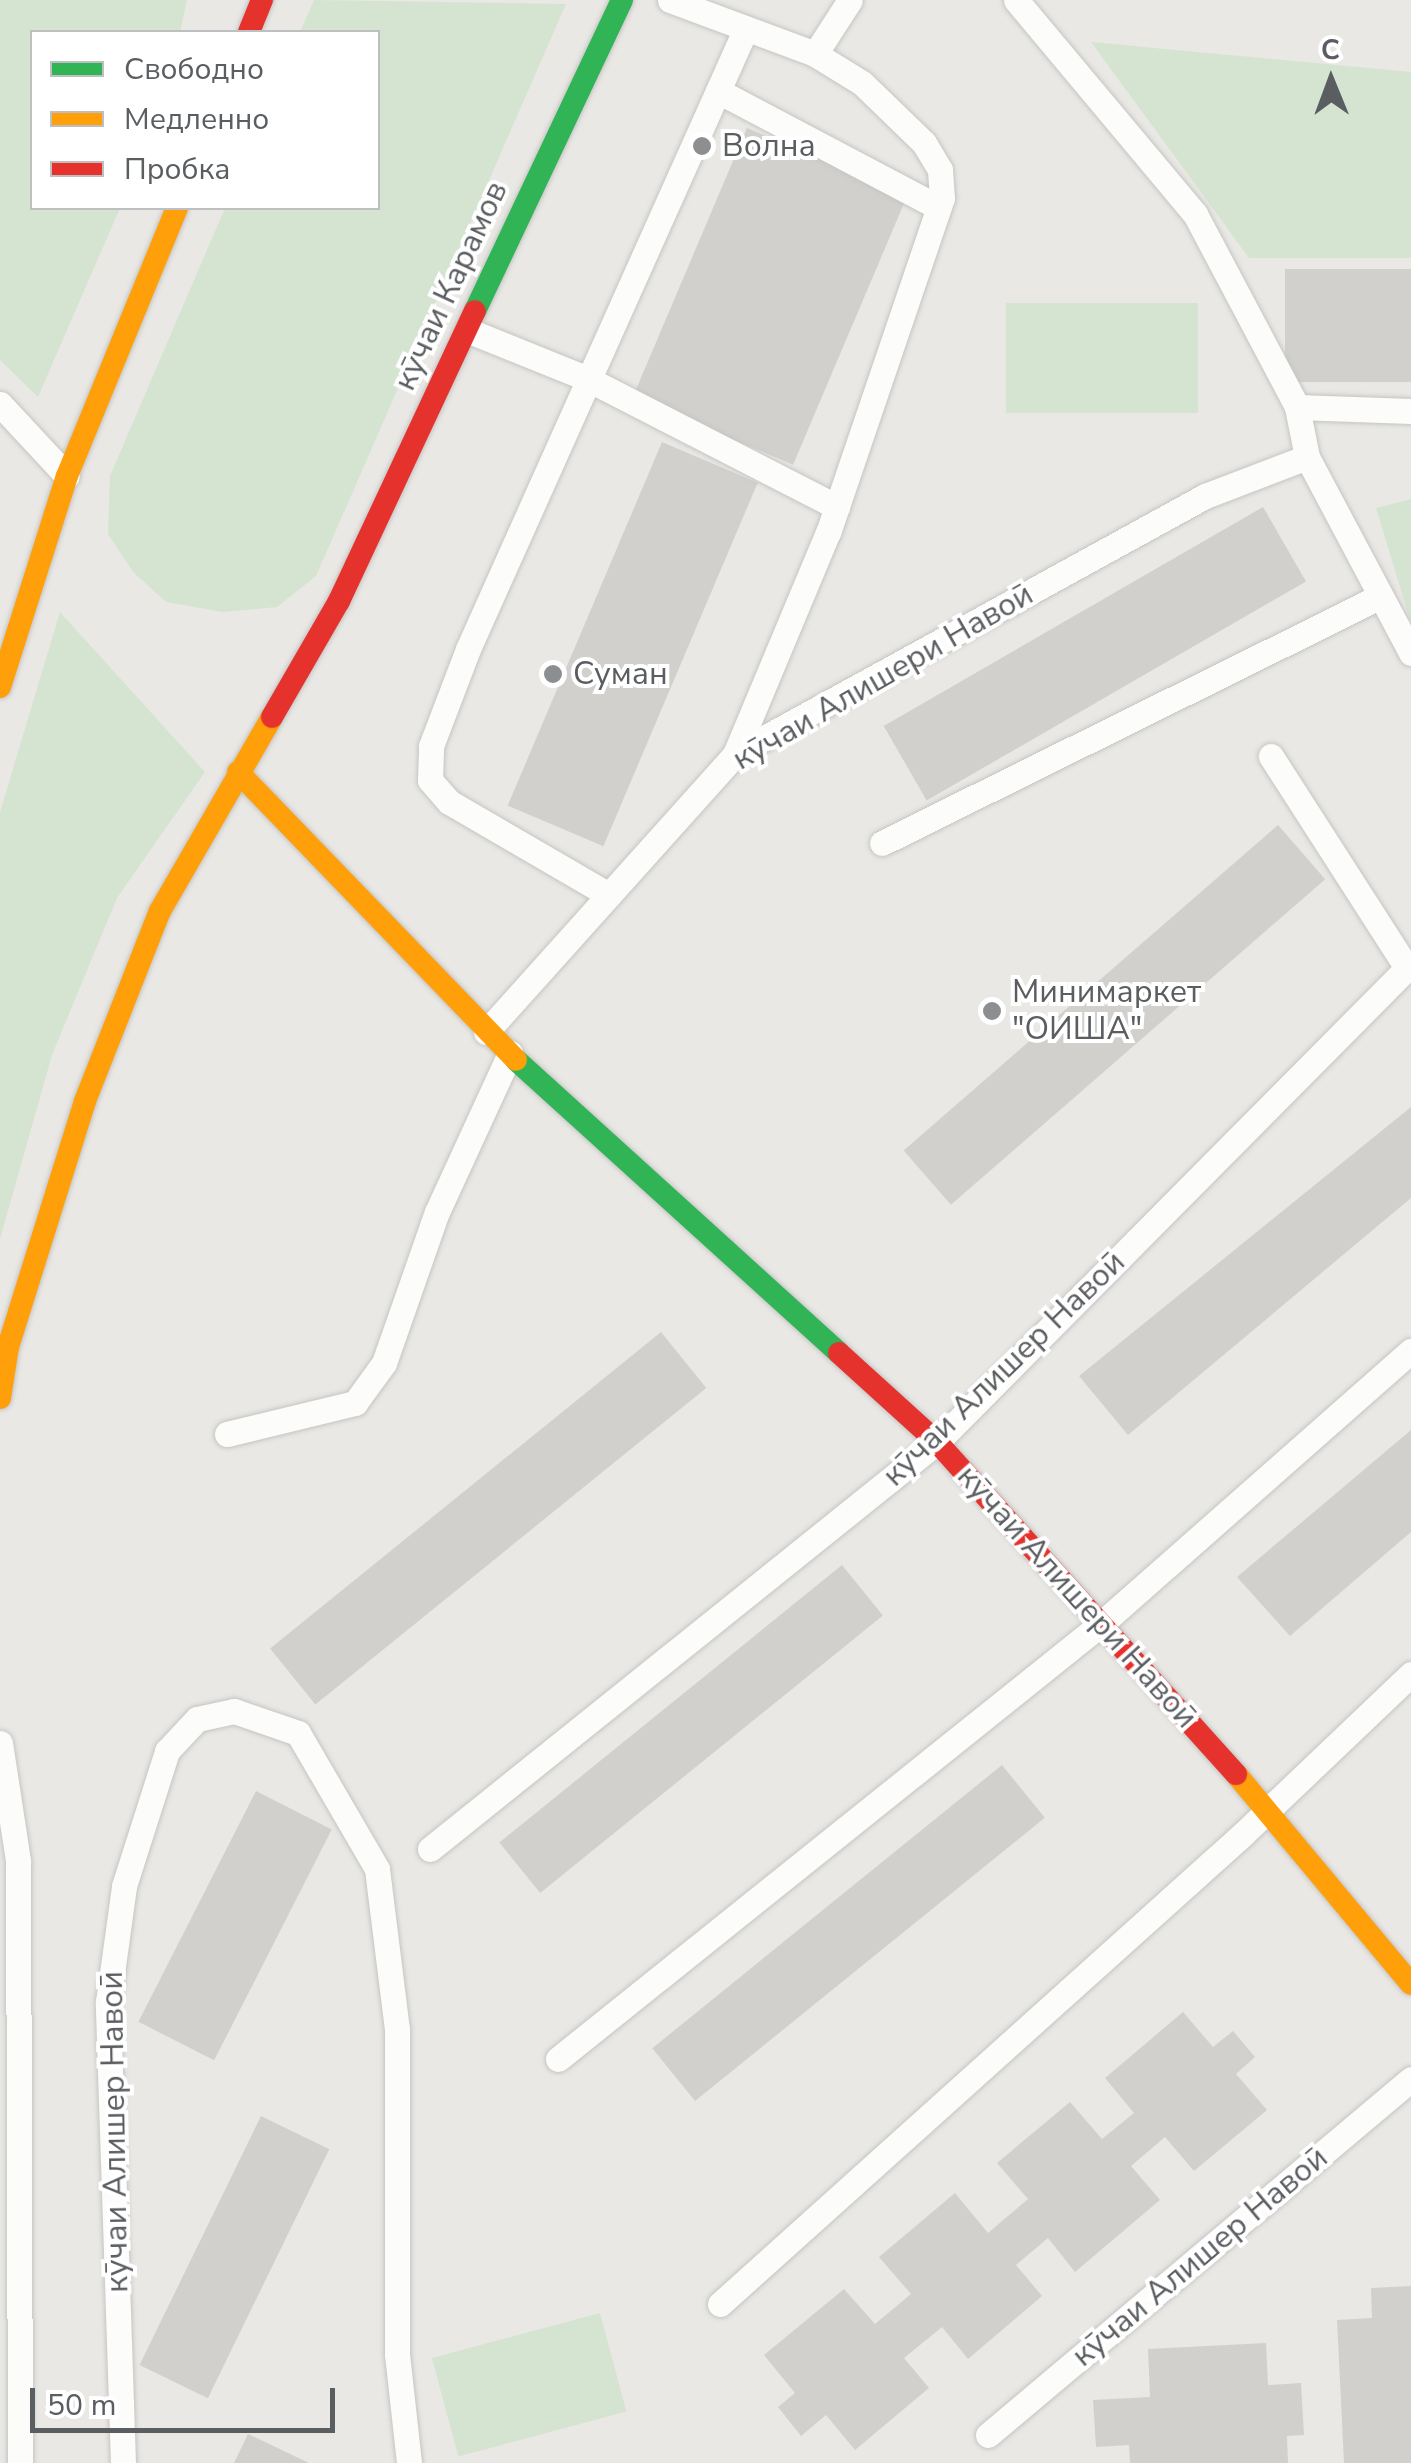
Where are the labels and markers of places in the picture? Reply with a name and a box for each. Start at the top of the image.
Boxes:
place label: Волна [722,127,816,165]
marker: Волна [691,135,713,157]
place label: Суман [573,655,668,693]
marker: Суман [542,663,564,685]
place label: Минимаркет "ОИША" [1012,974,1201,1049]
marker: Минимаркет "ОИША" [981,1000,1003,1022]

